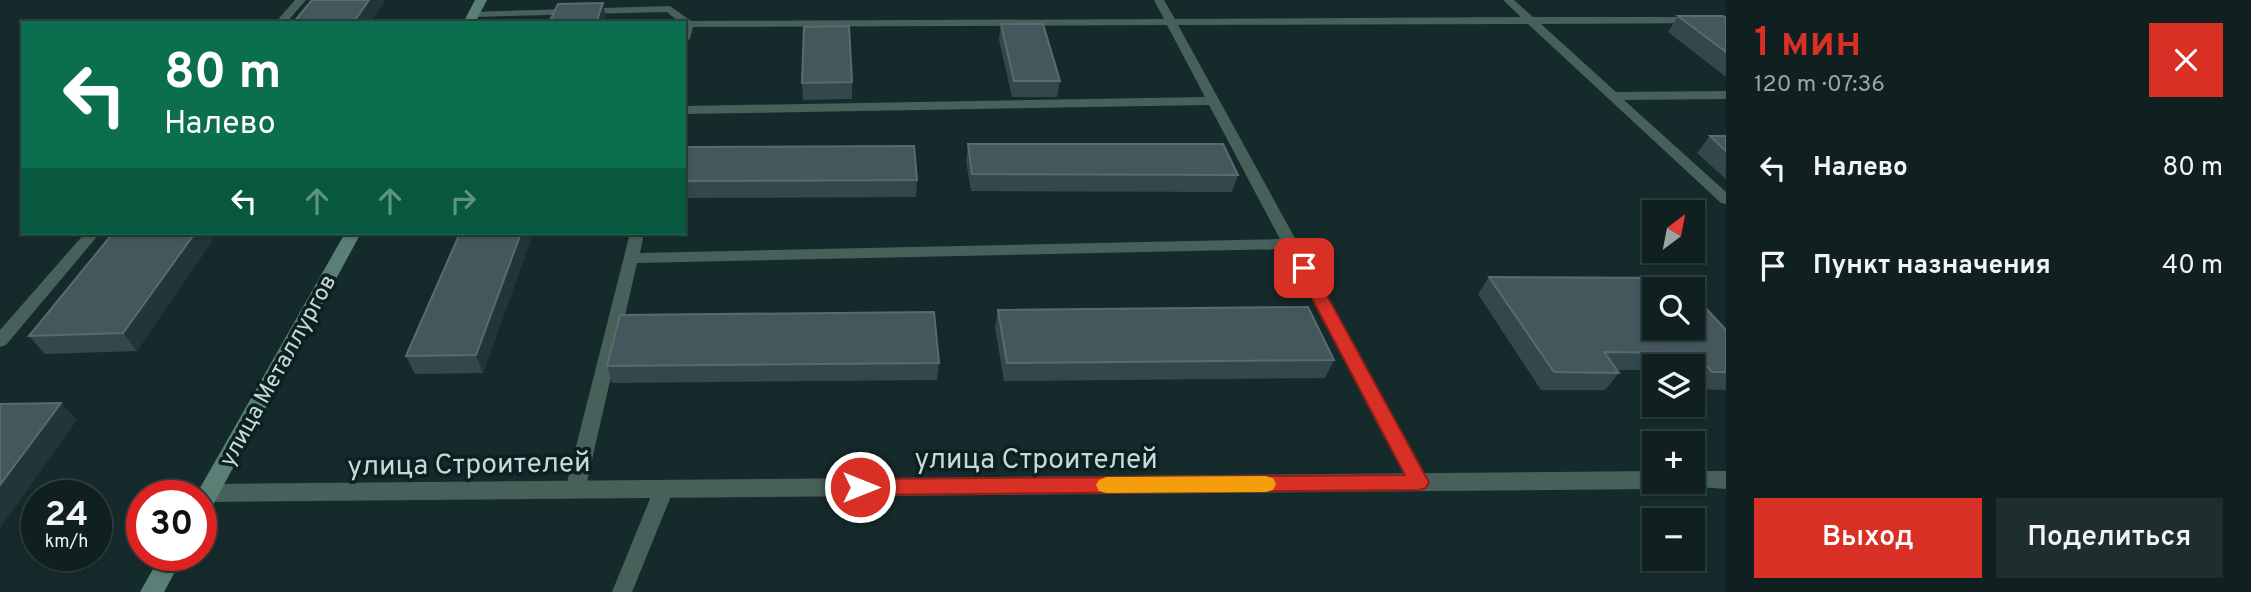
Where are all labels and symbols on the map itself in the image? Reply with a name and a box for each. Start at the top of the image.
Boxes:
north arrow [1642,200,1704,262]
pin [1274,238,1334,298]
street label: улица Металлургов [214,270,344,472]
street label: улица Строителей [914,443,1158,479]
street label: улица Строителей [347,446,591,486]
position arrow [823,450,897,524]
speed limit sign: 30 [126,480,217,571]

